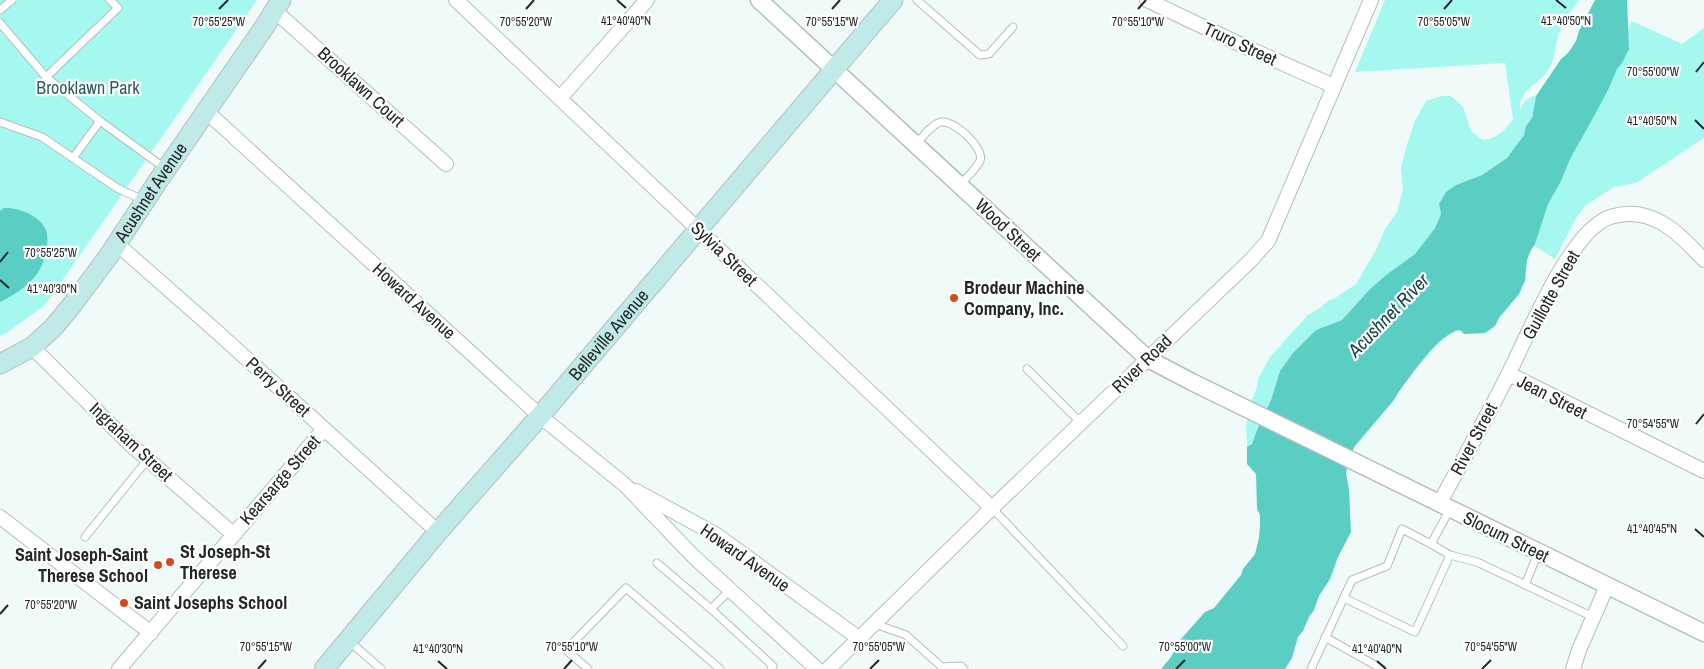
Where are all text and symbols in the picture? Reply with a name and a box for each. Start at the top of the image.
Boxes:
text: 41°40'40"N [601,13,651,29]
text: 41°40'50"N [1541,13,1591,29]
text: 70°55'25"W [193,14,246,30]
text: 70°55'20"W [500,14,553,30]
text: 70°55'15"W [806,14,859,30]
text: 70°55'10"W [1112,14,1165,30]
text: 70°55'05"W [1418,14,1471,30]
street label: Truro Street [1199,16,1281,71]
street label: Brooklawn Court [312,41,410,132]
text: 70°55'00"W [1627,64,1680,80]
park label: Brooklawn Park [36,75,140,100]
text: 41°40'50"N [1627,113,1677,129]
street label: Acushnet Avenue [108,137,193,248]
street label: Wood Street [970,193,1047,267]
street label: Sylvia Street [686,216,763,292]
text: 70°55'25"W [25,245,78,261]
street label: Guillotte Street [1516,246,1585,344]
street label: Howard Avenue [367,257,461,345]
water label: Acushnet River [1341,267,1435,363]
place label: Brodeur Machine Company, Inc. [964,275,1085,321]
text: 41°40'30"N [27,281,77,297]
street label: Belleville Avenue [563,284,654,386]
marker: Brodeur Machine Company, Inc. [948,292,960,304]
street label: River Road [1106,329,1177,399]
street label: Perry Street [241,351,316,422]
street label: Jean Street [1513,368,1592,425]
street label: Ingraham Street [84,396,179,487]
street label: River Street [1444,398,1503,479]
text: 70°54'55"W [1627,416,1680,432]
street label: Kearsarge Street [234,429,326,530]
street label: Slocum Street [1459,505,1553,568]
street label: Howard Avenue [696,518,795,598]
text: 41°40'45"N [1627,521,1677,537]
place label: St Joseph-St Therese [180,539,270,585]
place label: Saint Joseph-Saint Therese School [15,542,148,588]
marker: St Joseph-St Therese [164,556,176,568]
marker: Saint Joseph-Saint Therese School [152,559,164,571]
place label: Saint Josephs School [134,590,287,615]
text: 70°55'20"W [25,597,78,613]
marker: Saint Josephs School [118,597,130,609]
text: 70°55'15"W [240,639,293,655]
text: 70°55'10"W [546,639,599,655]
text: 70°55'05"W [853,639,906,655]
text: 70°55'00"W [1159,639,1212,655]
text: 70°54'55"W [1465,639,1518,655]
text: 41°40'30"N [413,641,463,657]
text: 41°40'40"N [1352,641,1402,657]

